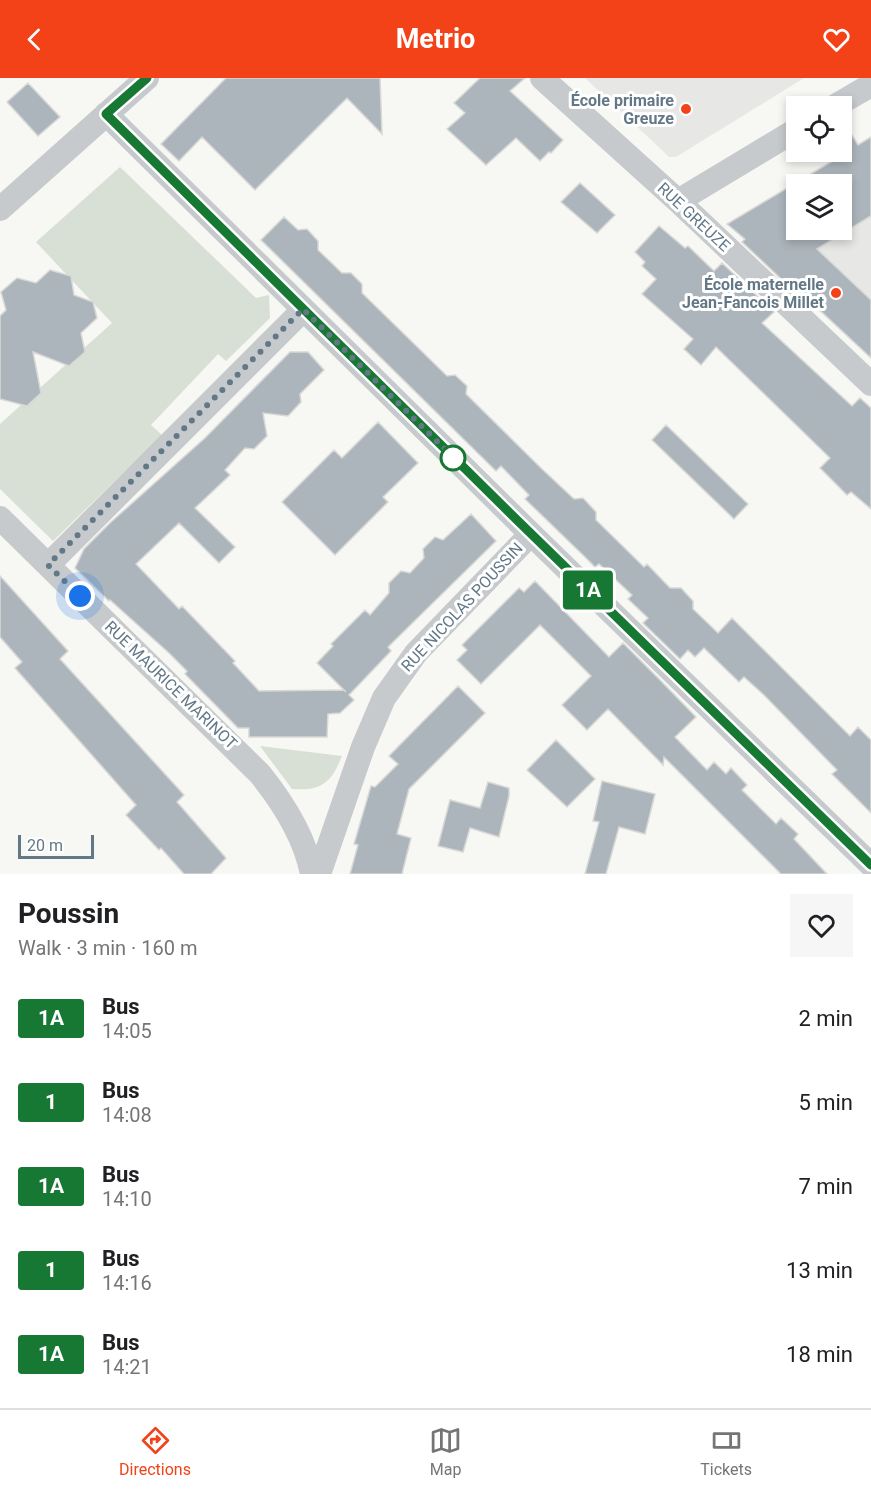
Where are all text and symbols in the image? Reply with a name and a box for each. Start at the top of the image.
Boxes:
icon: back [18,23,51,56]
text: Metrio [396,23,475,55]
icon: heart [820,23,853,56]
place label: École primaire Greuze [571,91,674,128]
map controls [786,96,852,240]
button: locate [786,96,852,162]
marker: École primaire Greuze [679,102,693,116]
button: layers [786,174,852,240]
street label: RUE GREUZE [654,179,734,255]
place label: École maternelle Jean-Fancois Millet [682,275,825,312]
marker: École maternelle Jean-Fancois Millet [829,286,843,300]
unlabelled marker [440,445,466,471]
street label: RUE NICOLAS POUSSIN [397,539,527,675]
line badge: 1A [561,570,615,610]
text: 1A [575,578,601,602]
your location [65,581,95,611]
street label: RUE MAURICE MARINOT [101,617,241,753]
scale bar [18,832,94,860]
text: 20 m [27,836,63,855]
button: heart [790,894,853,957]
text: Poussin [18,897,119,930]
text: Walk · 3 min · 160 m [18,936,197,960]
text: Bus [102,994,140,1019]
text: 1A [38,1006,64,1030]
text: 2 min [798,1006,853,1031]
text: 14:05 [102,1019,152,1043]
text: Bus [102,1078,140,1103]
text: 1 [45,1090,57,1114]
text: 5 min [798,1090,853,1115]
text: 14:08 [102,1103,152,1127]
text: Bus [102,1162,140,1187]
text: 1A [38,1174,64,1198]
text: 7 min [798,1174,853,1199]
text: 14:10 [102,1187,152,1211]
text: Bus [102,1246,140,1271]
text: 1 [45,1258,57,1282]
text: 13 min [786,1258,853,1283]
text: 14:16 [102,1271,152,1295]
text: Bus [102,1330,140,1355]
text: 1A [38,1342,64,1366]
text: 18 min [786,1342,853,1367]
text: 14:21 [102,1355,152,1379]
tab: Directions [119,1424,191,1479]
tab: Map [429,1424,462,1479]
tab: Tickets [700,1424,752,1479]

